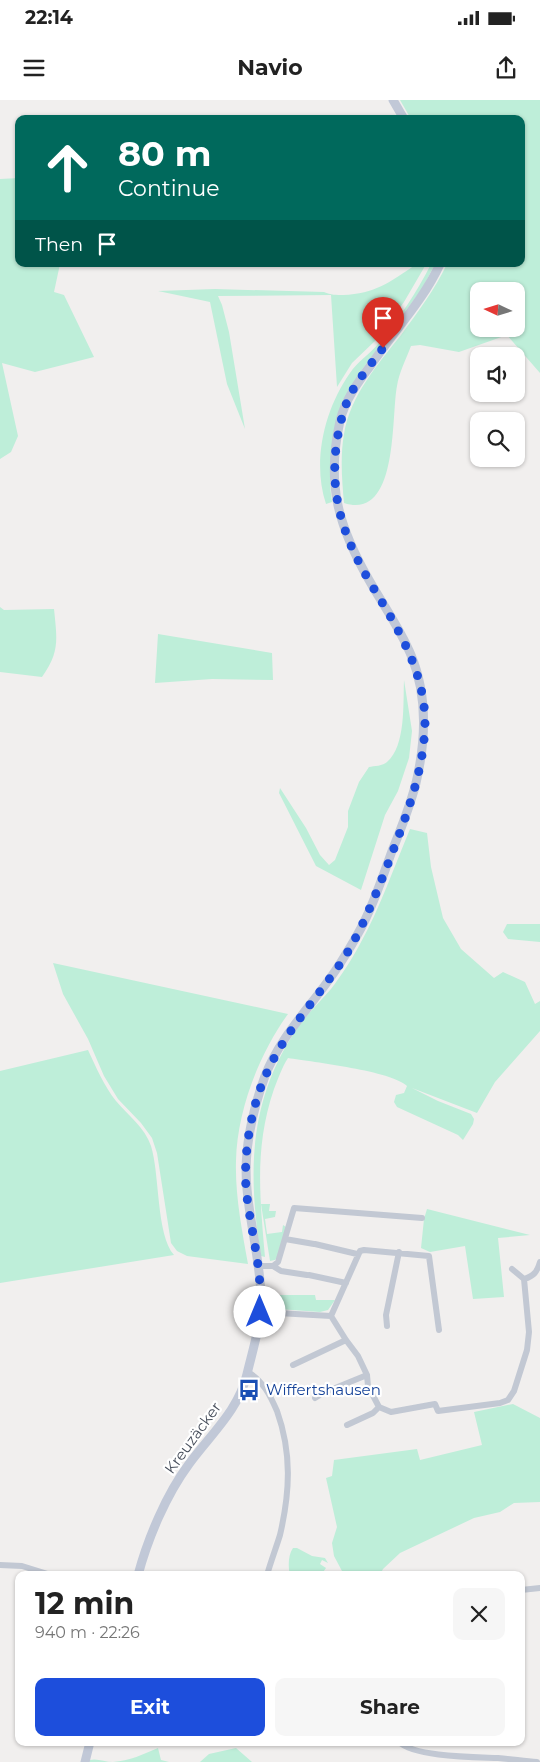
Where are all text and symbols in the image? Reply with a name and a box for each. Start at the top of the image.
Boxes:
text: 22:14 [25,6,73,29]
icon: menu [20,54,48,82]
text: Navio [237,54,303,81]
icon: share [492,54,520,82]
text: 80 m [118,132,212,175]
icon: ahead [35,135,100,200]
text: Continue [118,175,220,202]
icon: arrive [93,230,121,258]
text: Then [35,233,83,256]
north arrow [470,282,525,338]
map controls [470,282,525,467]
pin [362,297,404,348]
icon: arrive [369,304,397,332]
button: sound [470,347,525,402]
button: search [470,412,525,467]
position arrow [233,1285,285,1337]
bus stop icon: Wiffertshausen [236,1377,262,1403]
place label: Wiffertshausen [266,1380,381,1399]
street label: Kreuzäcker [160,1398,225,1477]
text: 12 min [35,1585,134,1622]
button: close [453,1588,505,1640]
text: 940 m · 22:26 [35,1623,140,1642]
button: Exit [35,1678,265,1736]
button: Share [275,1678,505,1736]

